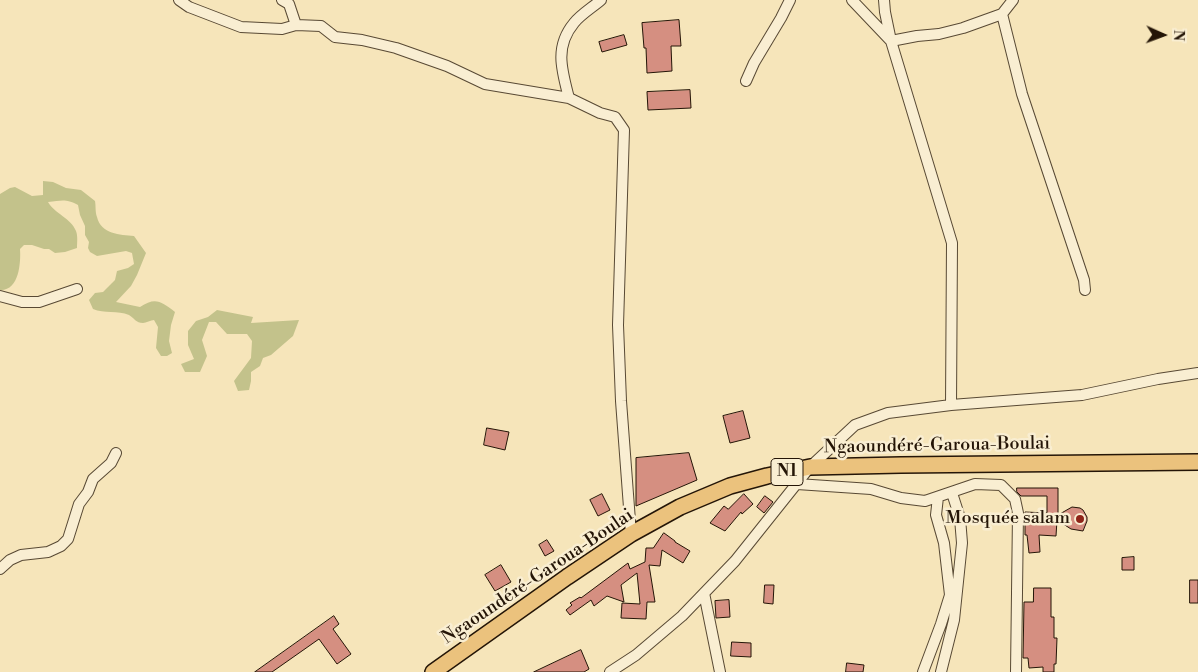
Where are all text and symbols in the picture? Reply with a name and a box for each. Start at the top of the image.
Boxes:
north arrow [1138,10,1188,60]
text: N [1169,30,1187,41]
street label: Ngaoundéré-Garoua-Boulai [824,433,1050,459]
road number: N1 [771,458,803,486]
street label: Ngaoundéré-Garoua-Boulai [438,505,638,649]
place label: Mosquée salam [946,508,1070,530]
marker: Mosquée salam [1074,513,1086,525]

